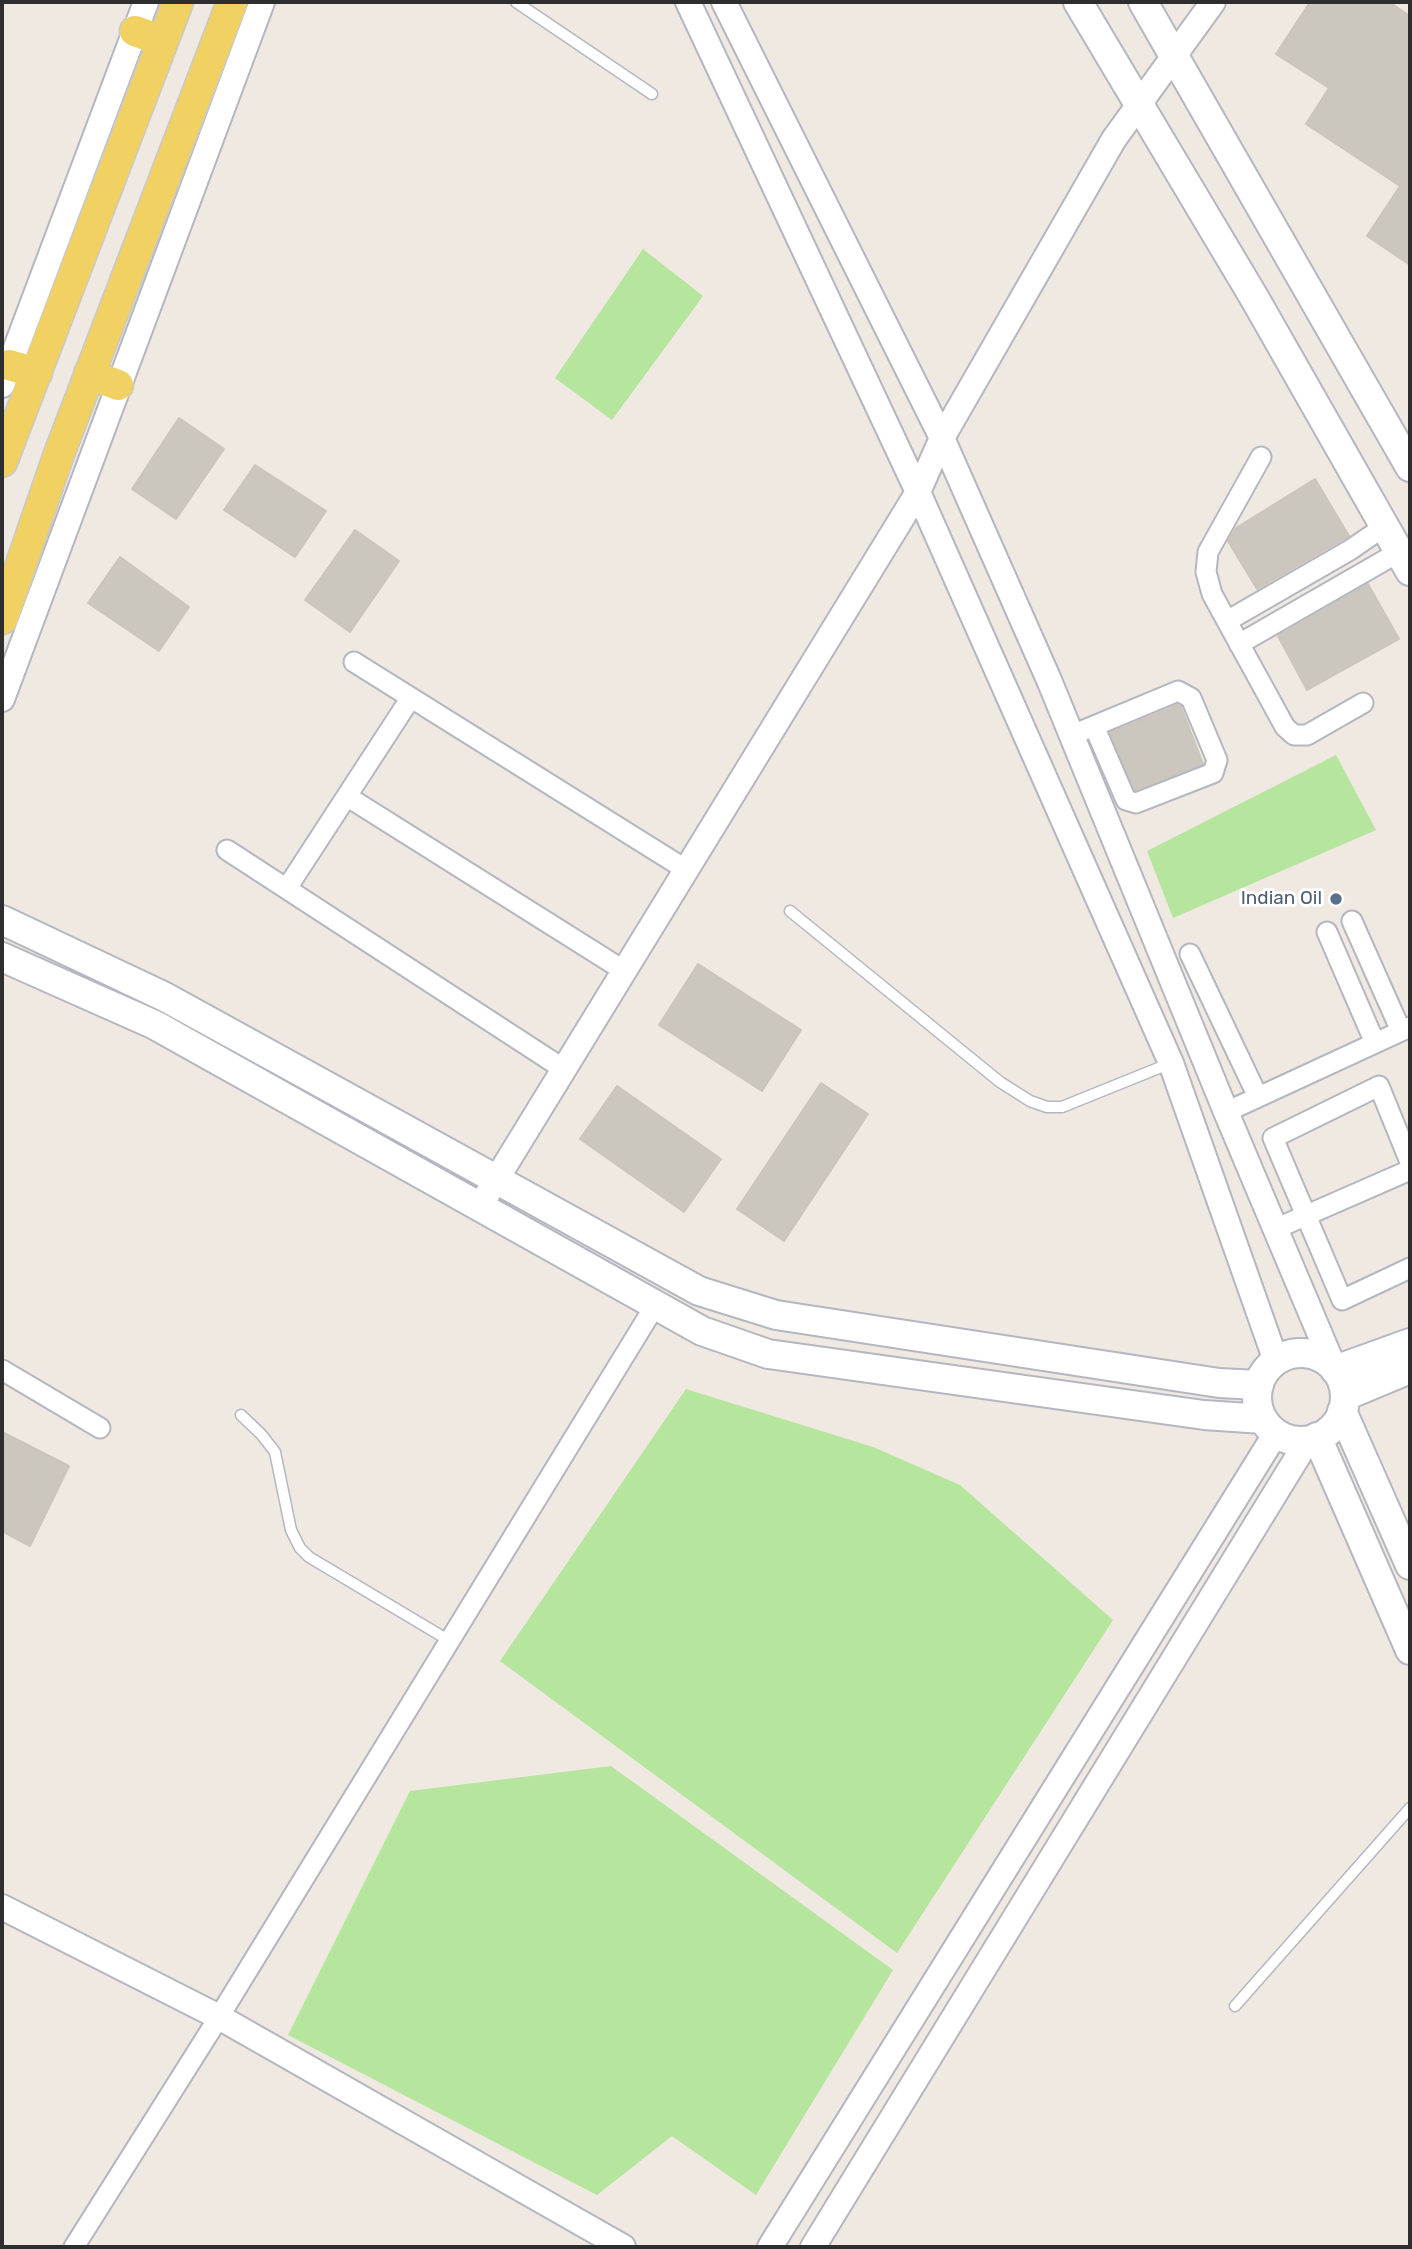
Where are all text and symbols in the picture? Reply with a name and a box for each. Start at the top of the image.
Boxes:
place label: Indian Oil [1241,888,1322,910]
marker: Indian Oil [1328,891,1344,907]

